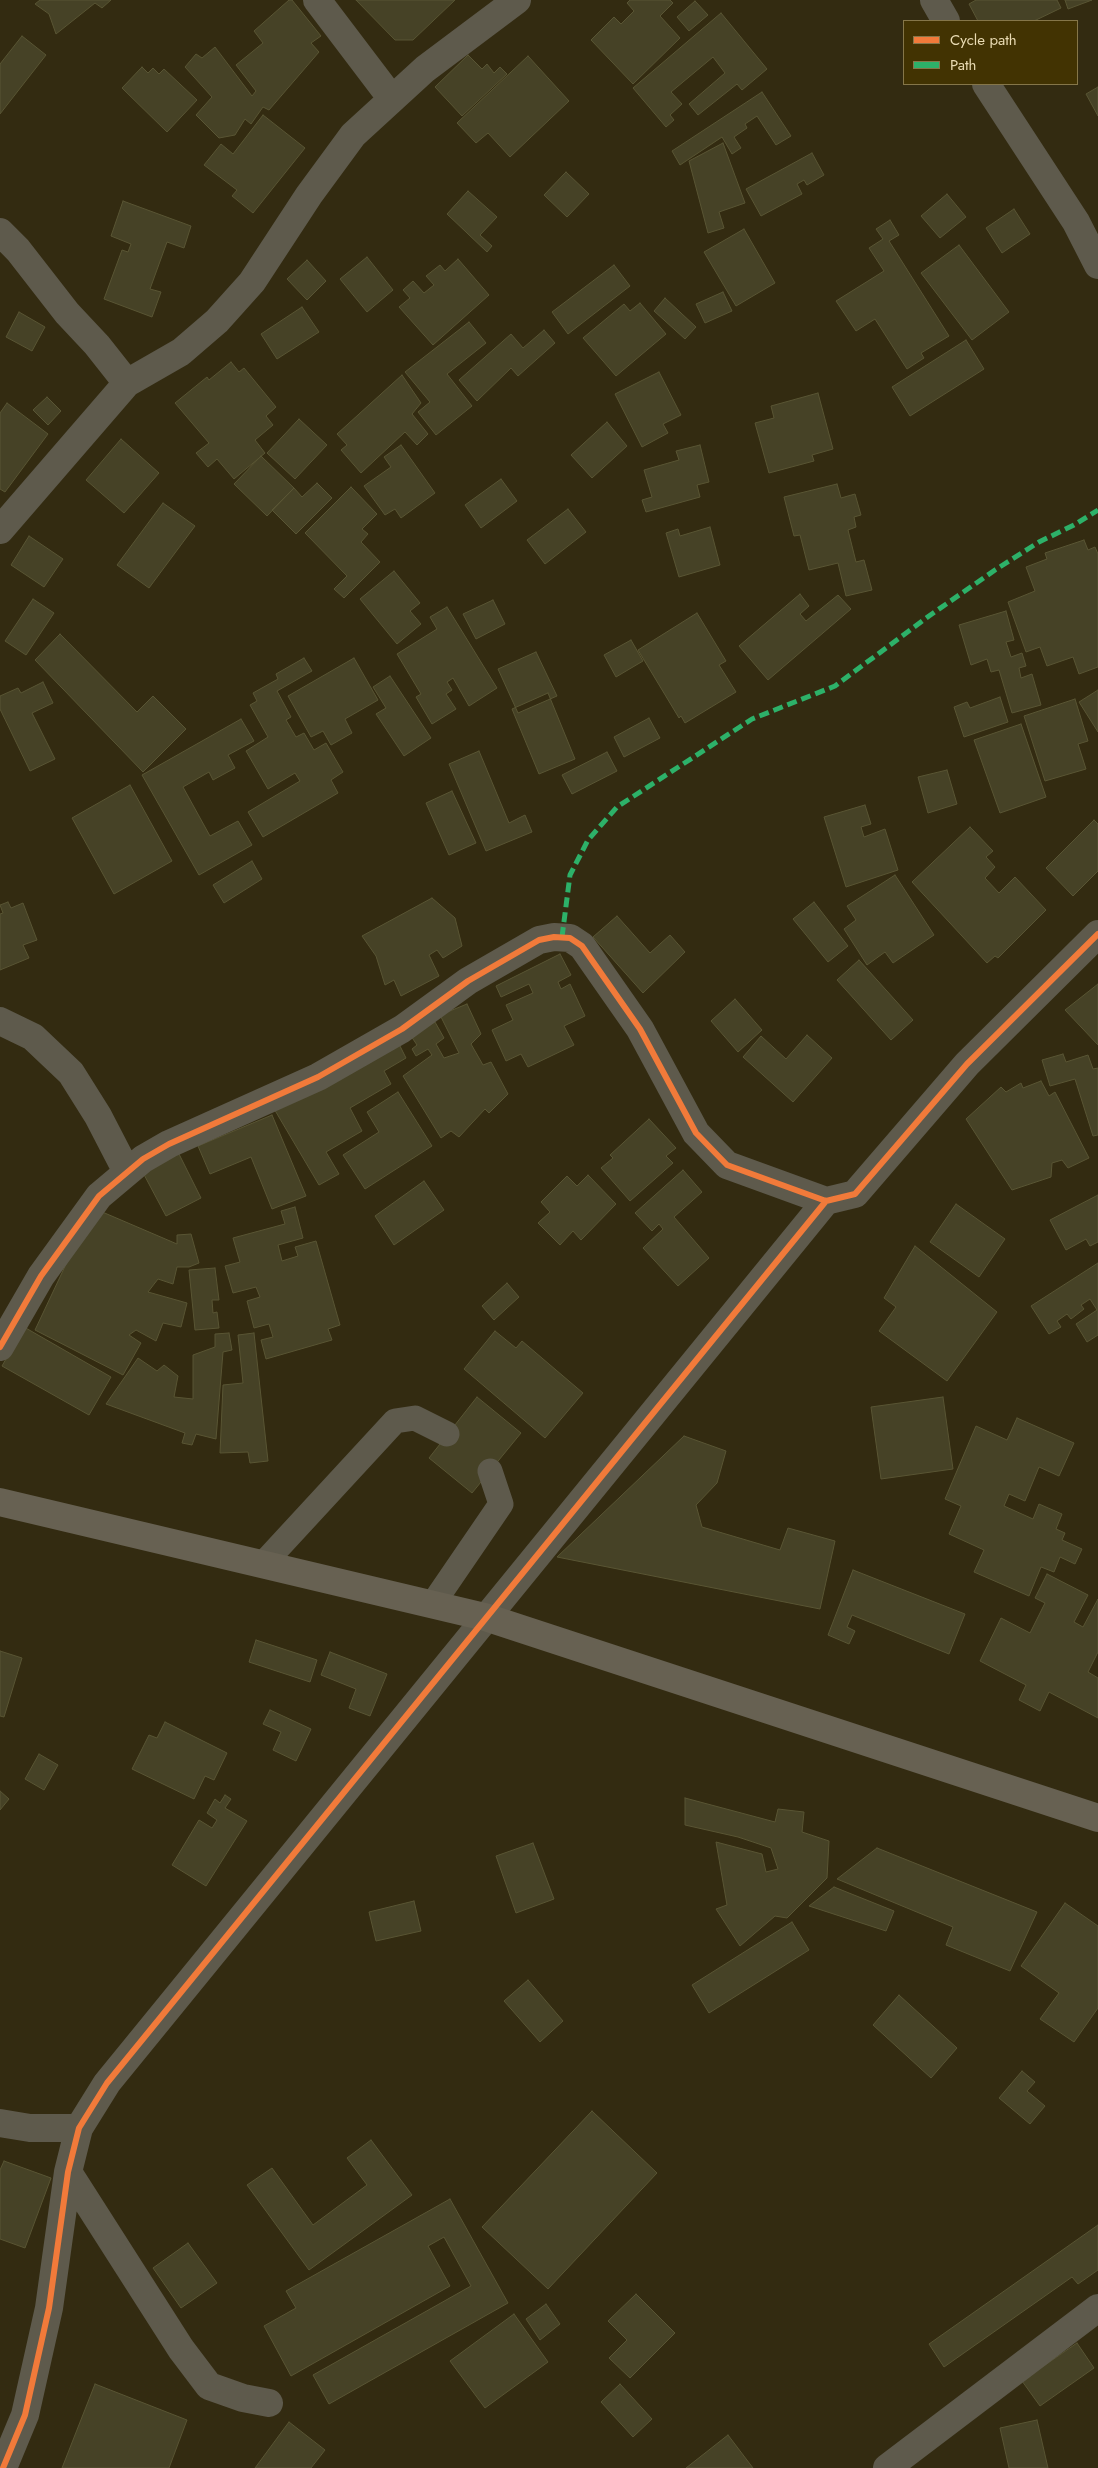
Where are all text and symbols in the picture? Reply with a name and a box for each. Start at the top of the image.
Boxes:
legend [903,20,1078,85]
text: Cycle path [950,29,1017,51]
text: Path [950,54,976,76]

